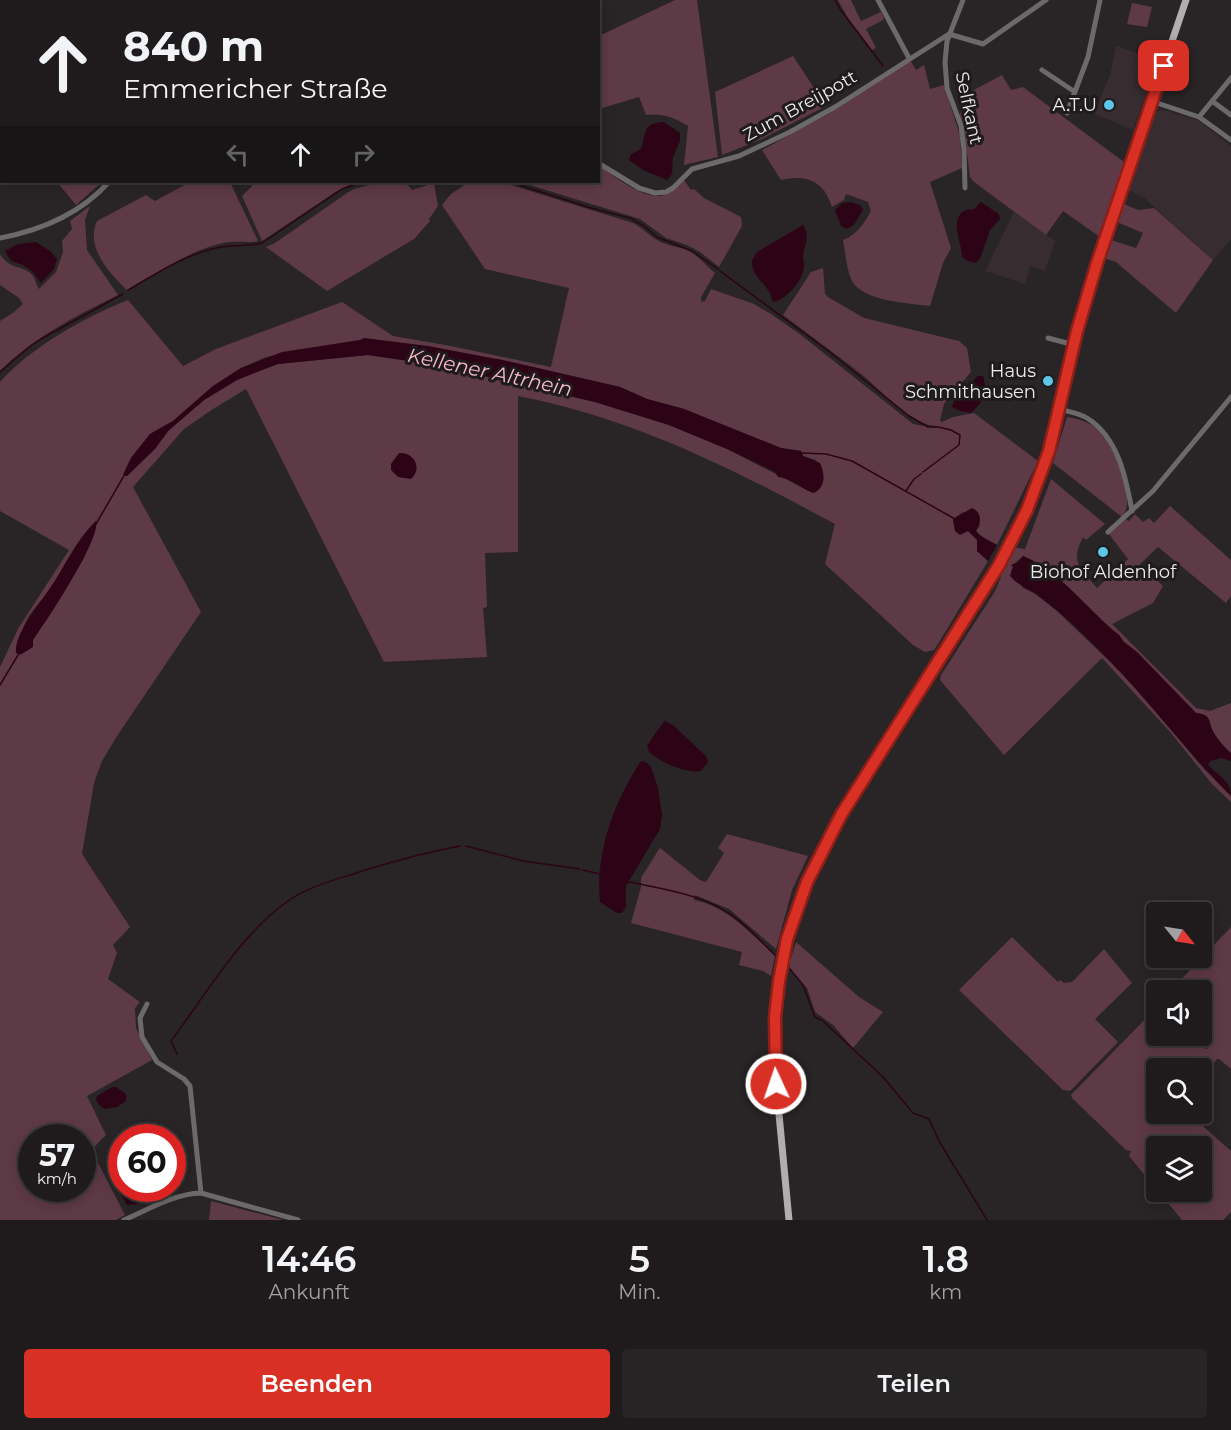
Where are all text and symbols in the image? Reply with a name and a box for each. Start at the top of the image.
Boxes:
text: 840 m [123,20,264,72]
icon: ahead [24,24,102,102]
pin [1138,40,1189,91]
icon: arrive [1147,49,1180,82]
street label: Zum Breijpott [739,66,861,146]
street label: Selfkant [951,70,987,146]
text: Emmericher Straße [123,72,388,105]
place label: A.T.U [1053,94,1097,116]
marker: A.T.U [1102,98,1116,112]
icon: left [221,138,254,171]
icon: ahead [284,138,317,171]
icon: right [347,138,380,171]
water label: Kellener Altrhein [405,343,575,401]
place label: Haus Schmithausen [905,360,1036,403]
marker: Haus Schmithausen [1041,374,1055,388]
marker: Biohof Aldenhof [1096,545,1110,559]
place label: Biohof Aldenhof [1030,561,1177,583]
north arrow [1146,902,1212,968]
map controls [1146,902,1212,1202]
button: sound [1146,980,1212,1046]
position arrow [744,1052,808,1116]
button: search [1146,1058,1212,1124]
speed limit sign: 60 [108,1124,186,1202]
button: layers [1146,1136,1212,1202]
text: 57 [39,1137,75,1174]
text: km/h [37,1169,77,1188]
text: 14:46 [262,1237,356,1281]
text: 5 [629,1237,650,1281]
text: 1.8 [923,1237,969,1281]
text: Ankunft [268,1280,350,1304]
text: Min. [618,1280,661,1304]
text: km [929,1280,962,1304]
button: Beenden [24,1349,610,1418]
button: Teilen [622,1349,1207,1418]

